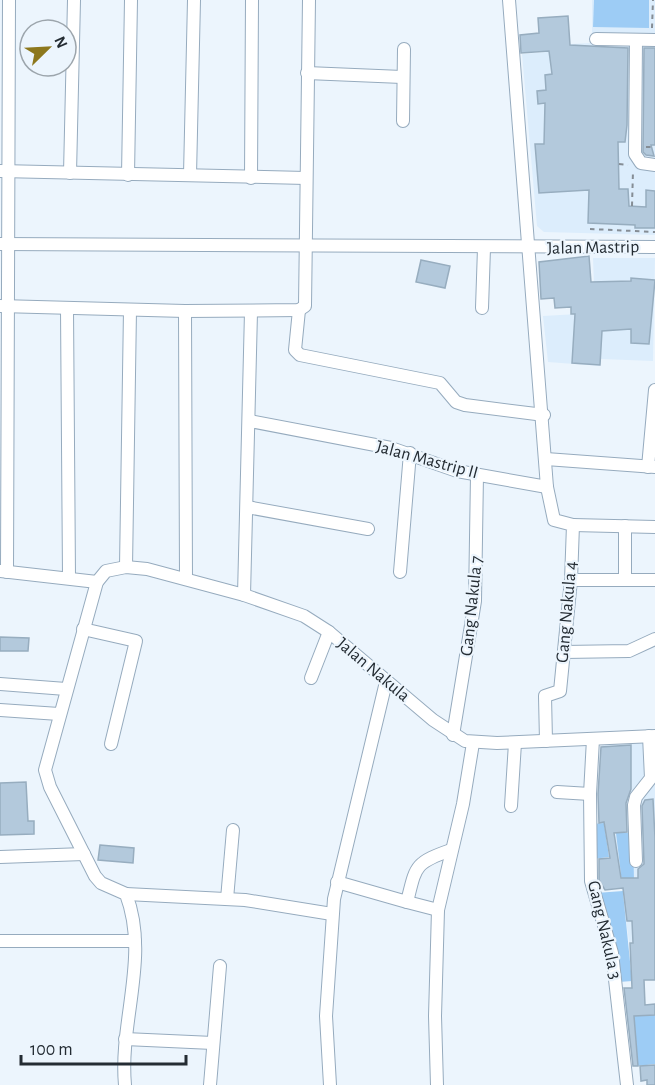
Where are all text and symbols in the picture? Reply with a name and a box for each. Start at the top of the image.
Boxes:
north arrow [18,18,78,78]
text: N [51,34,70,51]
street label: Jalan Mastrip [547,238,639,258]
street label: Jalan Mastrip II [374,438,480,482]
street label: Gang Nakula 7 [458,555,486,657]
street label: Gang Nakula 4 [554,560,580,663]
street label: Jalan Nakula [333,635,413,705]
street label: Gang Nakula 3 [584,879,624,981]
scale bar [21,1028,186,1066]
text: 100 m [30,1041,73,1059]

